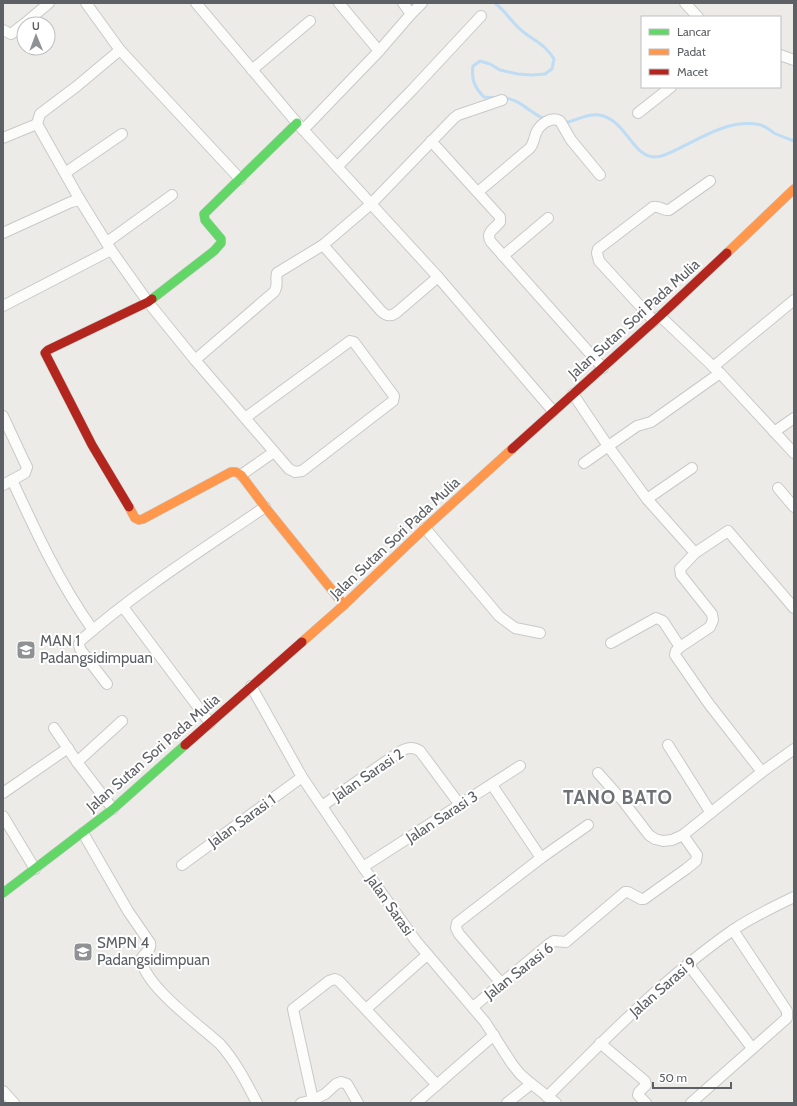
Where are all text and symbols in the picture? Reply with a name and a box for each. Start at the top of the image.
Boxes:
north arrow [16,16,56,56]
legend [641,16,781,88]
text: U [32,19,40,33]
text: Lancar [677,24,711,39]
text: Padat [677,44,706,59]
text: Macet [677,64,708,79]
street label: Jalan Sutan Sori Pada Mulia [564,255,704,383]
street label: Jalan Sutan Sori Pada Mulia [326,473,464,603]
place label: MAN 1 Padangsidimpuan [40,632,153,667]
school or university icon: MAN 1 Padangsidimpuan [15,639,37,661]
street label: Jalan Sutan Sori Pada Mulia [82,690,224,816]
street label: Jalan Sarasi 2 [328,745,407,806]
district label: TANO BATO [563,786,673,809]
street label: Jalan Sarasi 3 [402,787,481,847]
street label: Jalan Sarasi 1 [204,791,279,852]
street label: Jalan Sarasi [362,870,418,939]
place label: SMPN 4 Padangsidimpuan [97,934,210,969]
street label: Jalan Sarasi 6 [480,939,557,1004]
school or university icon: SMPN 4 Padangsidimpuan [72,941,94,963]
street label: Jalan Sarasi 9 [625,953,700,1022]
scale bar [653,1064,731,1090]
text: 50 m [659,1070,687,1085]

